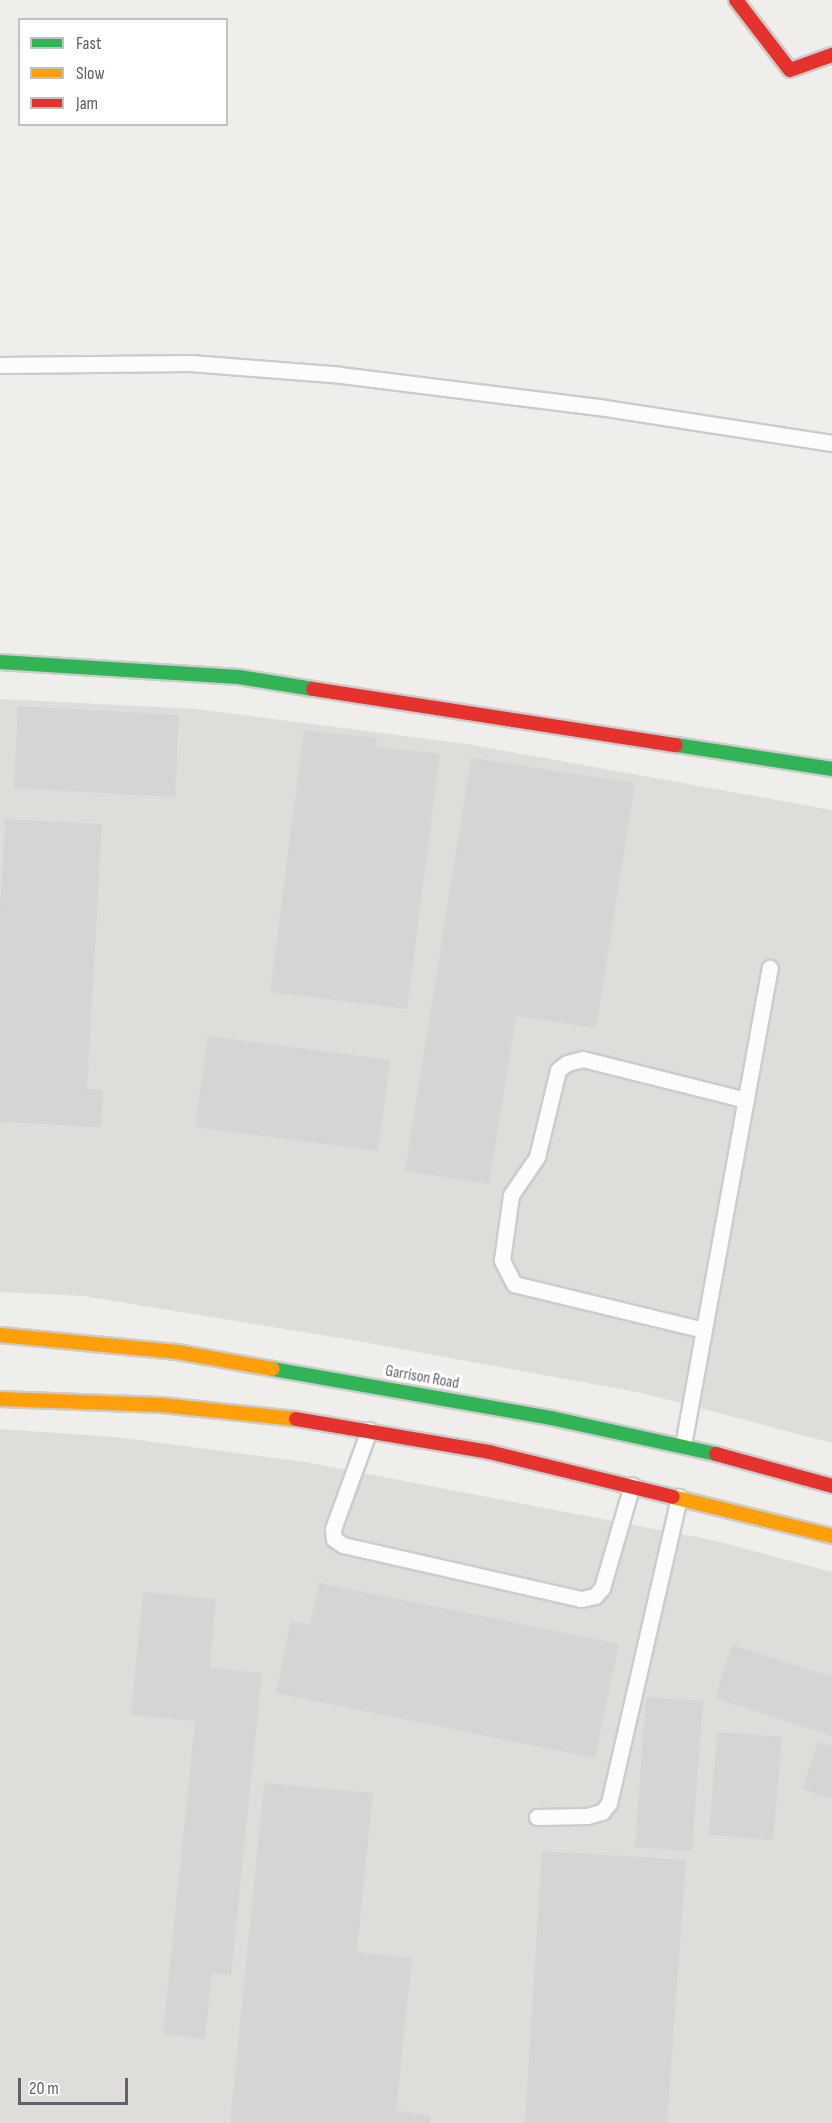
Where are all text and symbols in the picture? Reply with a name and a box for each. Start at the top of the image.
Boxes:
legend [18,18,228,126]
text: Fast [76,33,101,54]
text: Slow [76,63,105,84]
text: Jam [76,93,98,114]
street label: Garrison Road [384,1362,460,1394]
scale bar [21,2066,130,2104]
text: 20 m [29,2078,59,2099]

